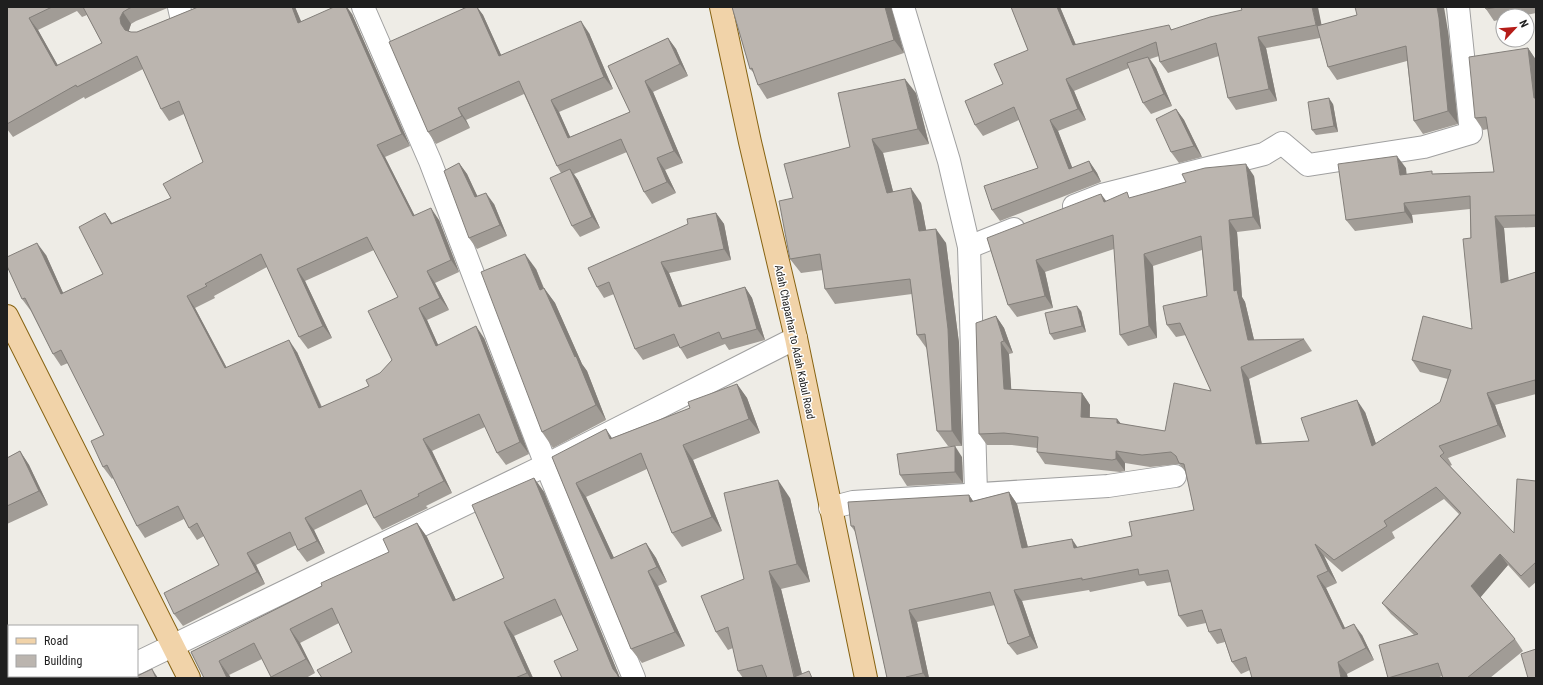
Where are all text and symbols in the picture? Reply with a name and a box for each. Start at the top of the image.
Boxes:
north arrow [1495,8,1535,48]
text: N [1516,18,1531,30]
street label: Adah Chaparhar to Adah Kabul Road [772,264,817,420]
legend [8,625,138,677]
text: Road [44,634,68,648]
text: Building [44,654,82,668]

